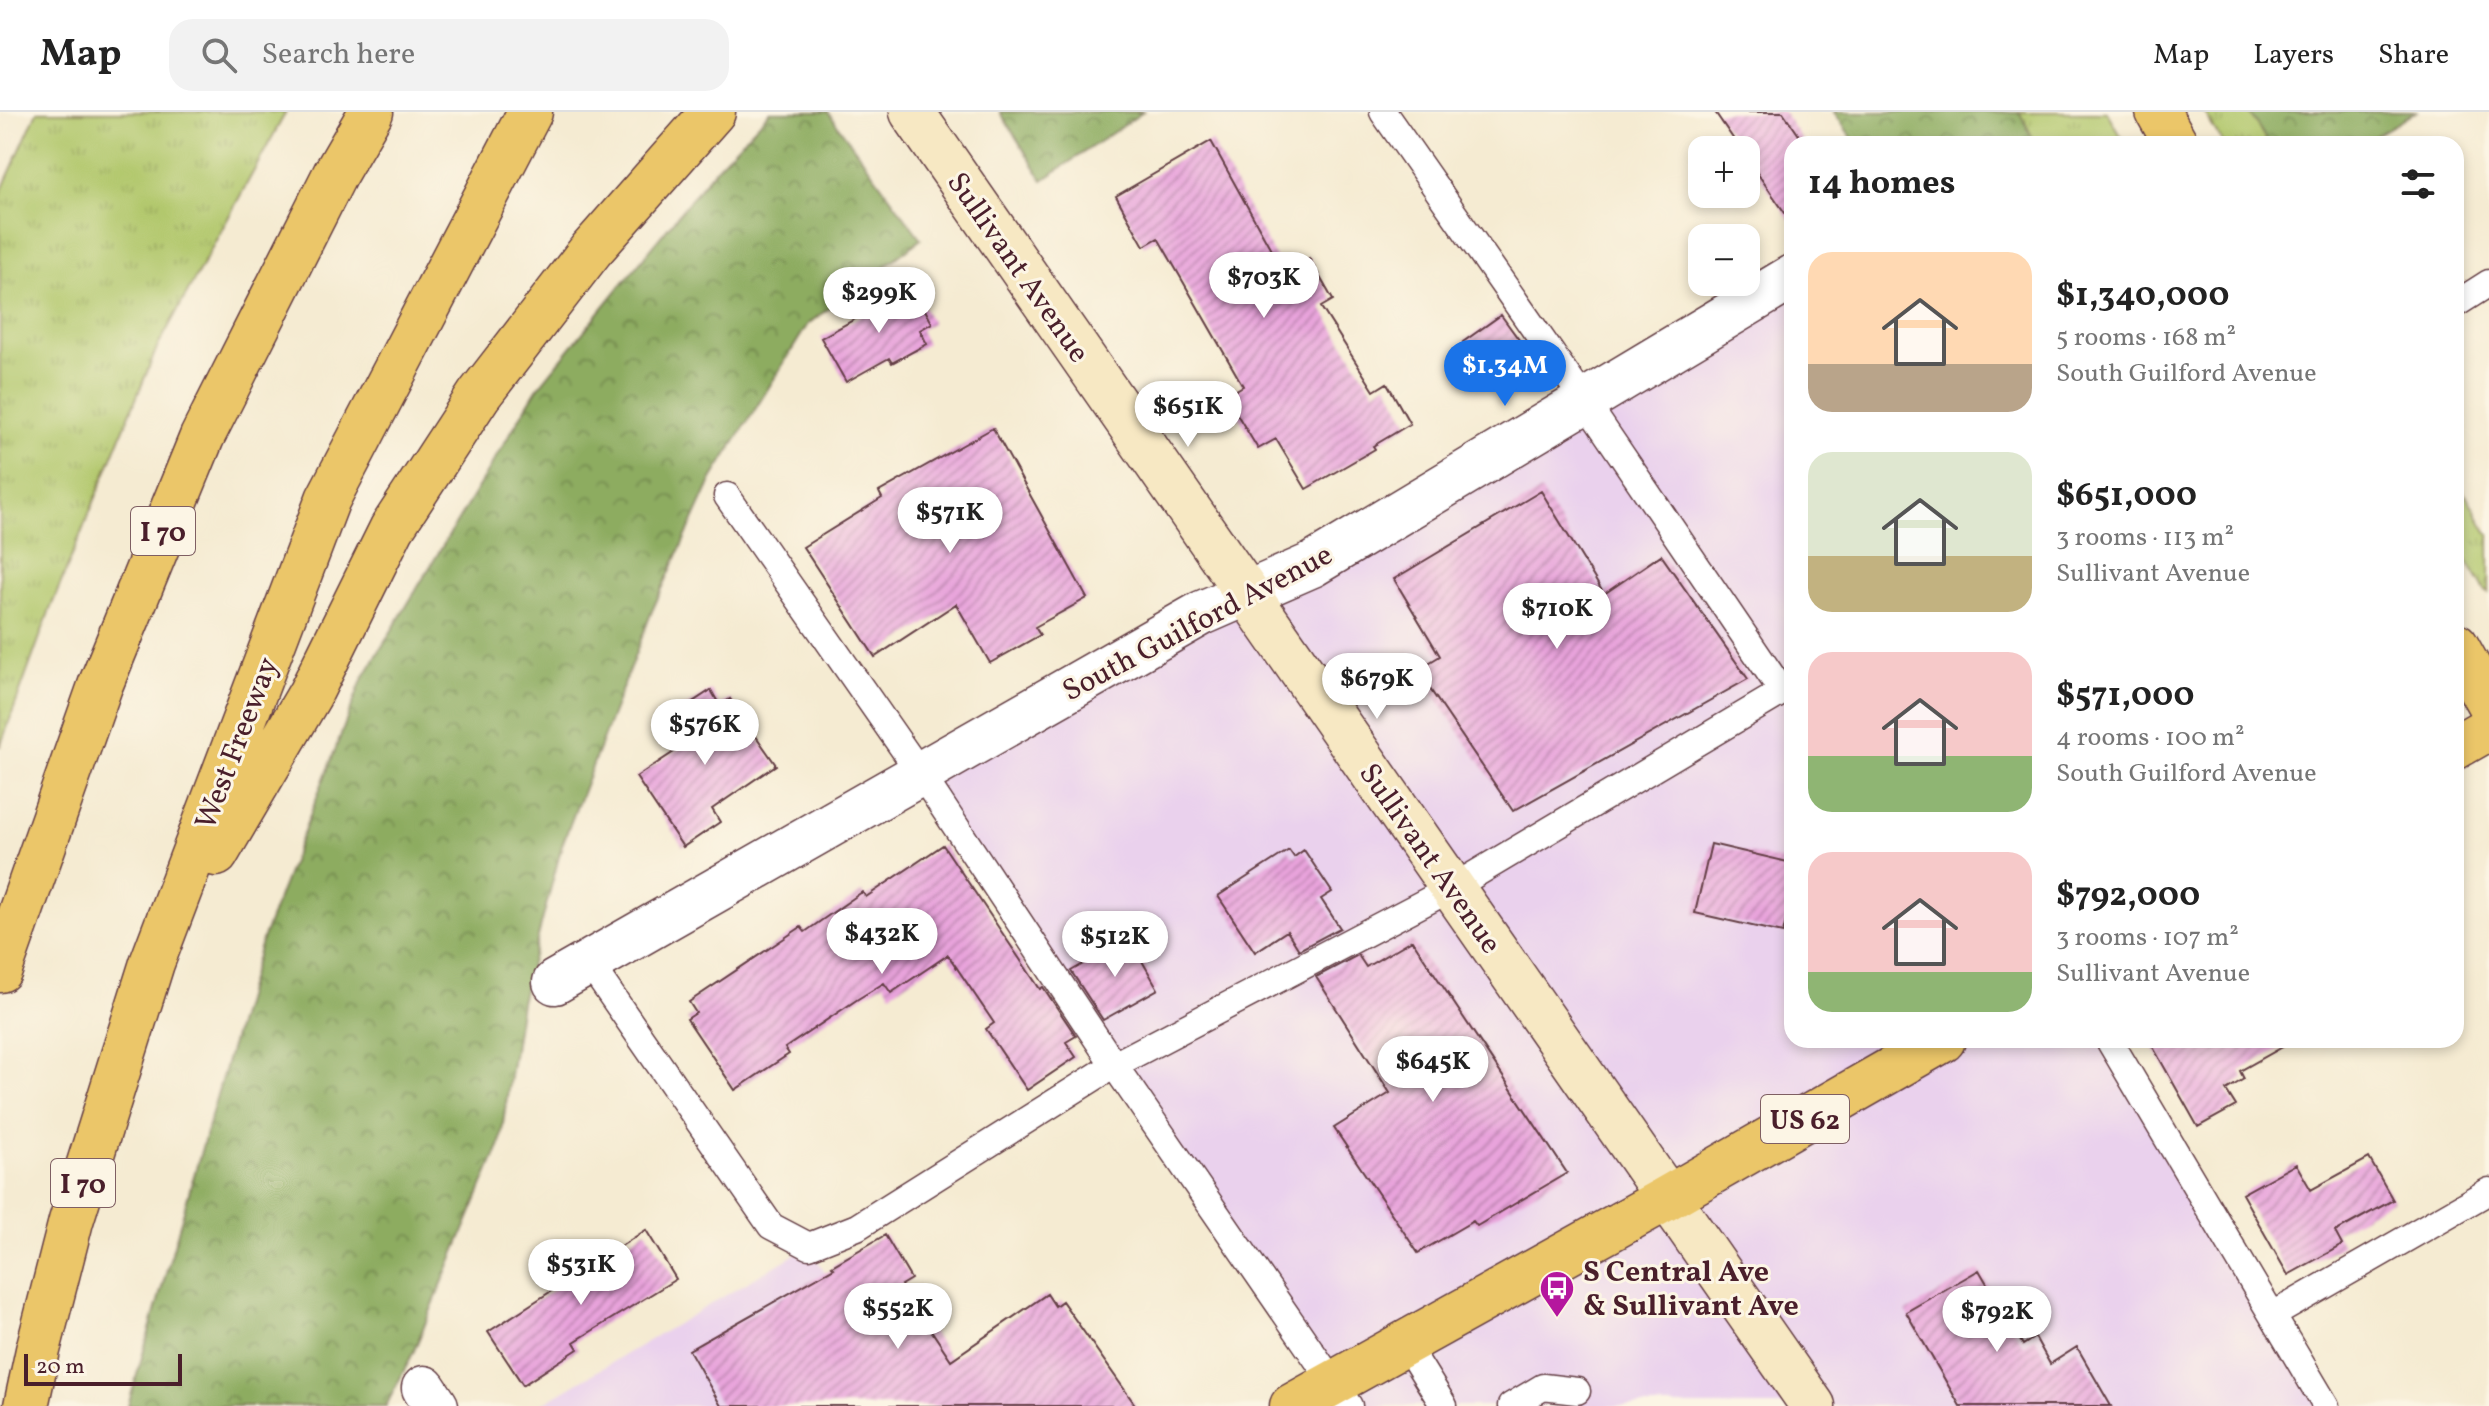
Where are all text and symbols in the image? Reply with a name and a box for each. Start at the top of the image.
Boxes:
search box [169,19,729,91]
text: Map [40,29,121,82]
icon: search [197,33,241,77]
text: Search here [261,34,415,76]
text: Map [2153,36,2209,75]
text: Layers [2253,36,2334,75]
text: Share [2378,36,2449,75]
map controls [1688,136,1760,296]
button: + [1688,136,1760,208]
text: 14 homes [1808,161,1955,208]
icon: filters [2396,162,2440,206]
street label: Sullivant Avenue [936,164,1099,372]
button: − [1688,224,1760,296]
pin: $703K [1208,252,1320,320]
text: $703K [1227,260,1301,296]
pin: $299K [823,267,935,335]
text: $1,340,000 [2056,273,2229,320]
text: $299K [841,275,917,311]
icon: home [1872,284,1968,380]
text: 5 rooms · 168 m² [2056,320,2236,356]
pin: $1.34M [1440,340,1570,408]
text: $1.34M [1462,348,1548,384]
text: South Guilford Avenue [2056,356,2316,392]
pin: $651K [1132,381,1244,449]
text: $651K [1153,389,1223,425]
text: $651,000 [2056,473,2197,520]
icon: home [1872,484,1968,580]
pin: $571K [894,487,1006,555]
text: $571K [916,495,984,531]
road number: I 70 [131,507,195,555]
text: 3 rooms · 113 m² [2056,520,2234,556]
street label: South Guilford Avenue [1055,535,1340,713]
text: Sullivant Avenue [2056,556,2250,592]
pin: $710K [1501,583,1613,651]
text: $710K [1521,591,1593,627]
street label: West Freeway [186,652,290,836]
pin: $679K [1321,653,1433,721]
text: $679K [1340,661,1414,697]
text: $571,000 [2056,673,2195,720]
icon: home [1872,684,1968,780]
pin: $576K [649,699,761,767]
text: $576K [669,707,741,743]
text: 4 rooms · 100 m² [2056,720,2245,756]
street label: Sullivant Avenue [1348,755,1511,963]
text: South Guilford Avenue [2056,756,2316,792]
text: $792,000 [2056,873,2200,920]
icon: home [1872,884,1968,980]
pin: $432K [826,908,938,976]
pin: $512K [1059,911,1171,979]
text: $432K [845,916,919,952]
text: $512K [1080,919,1150,955]
text: 3 rooms · 107 m² [2056,920,2239,956]
text: Sullivant Avenue [2056,956,2250,992]
pin: $645K [1377,1036,1489,1104]
text: $645K [1395,1044,1471,1080]
road number: US 62 [1761,1095,1849,1143]
road number: I 70 [51,1159,115,1207]
pin: $531K [525,1239,637,1307]
text: $531K [546,1247,616,1283]
place label: S Central Ave & Sullivant Ave [1583,1252,1799,1328]
bus stop icon: S Central Ave & Sullivant Ave [1538,1269,1576,1319]
pin: $552K [842,1283,954,1351]
pin: $792K [1941,1286,2053,1354]
text: $552K [862,1291,934,1327]
text: $792K [1960,1294,2034,1330]
scale bar [24,1350,182,1386]
text: 20 m [36,1352,85,1383]

